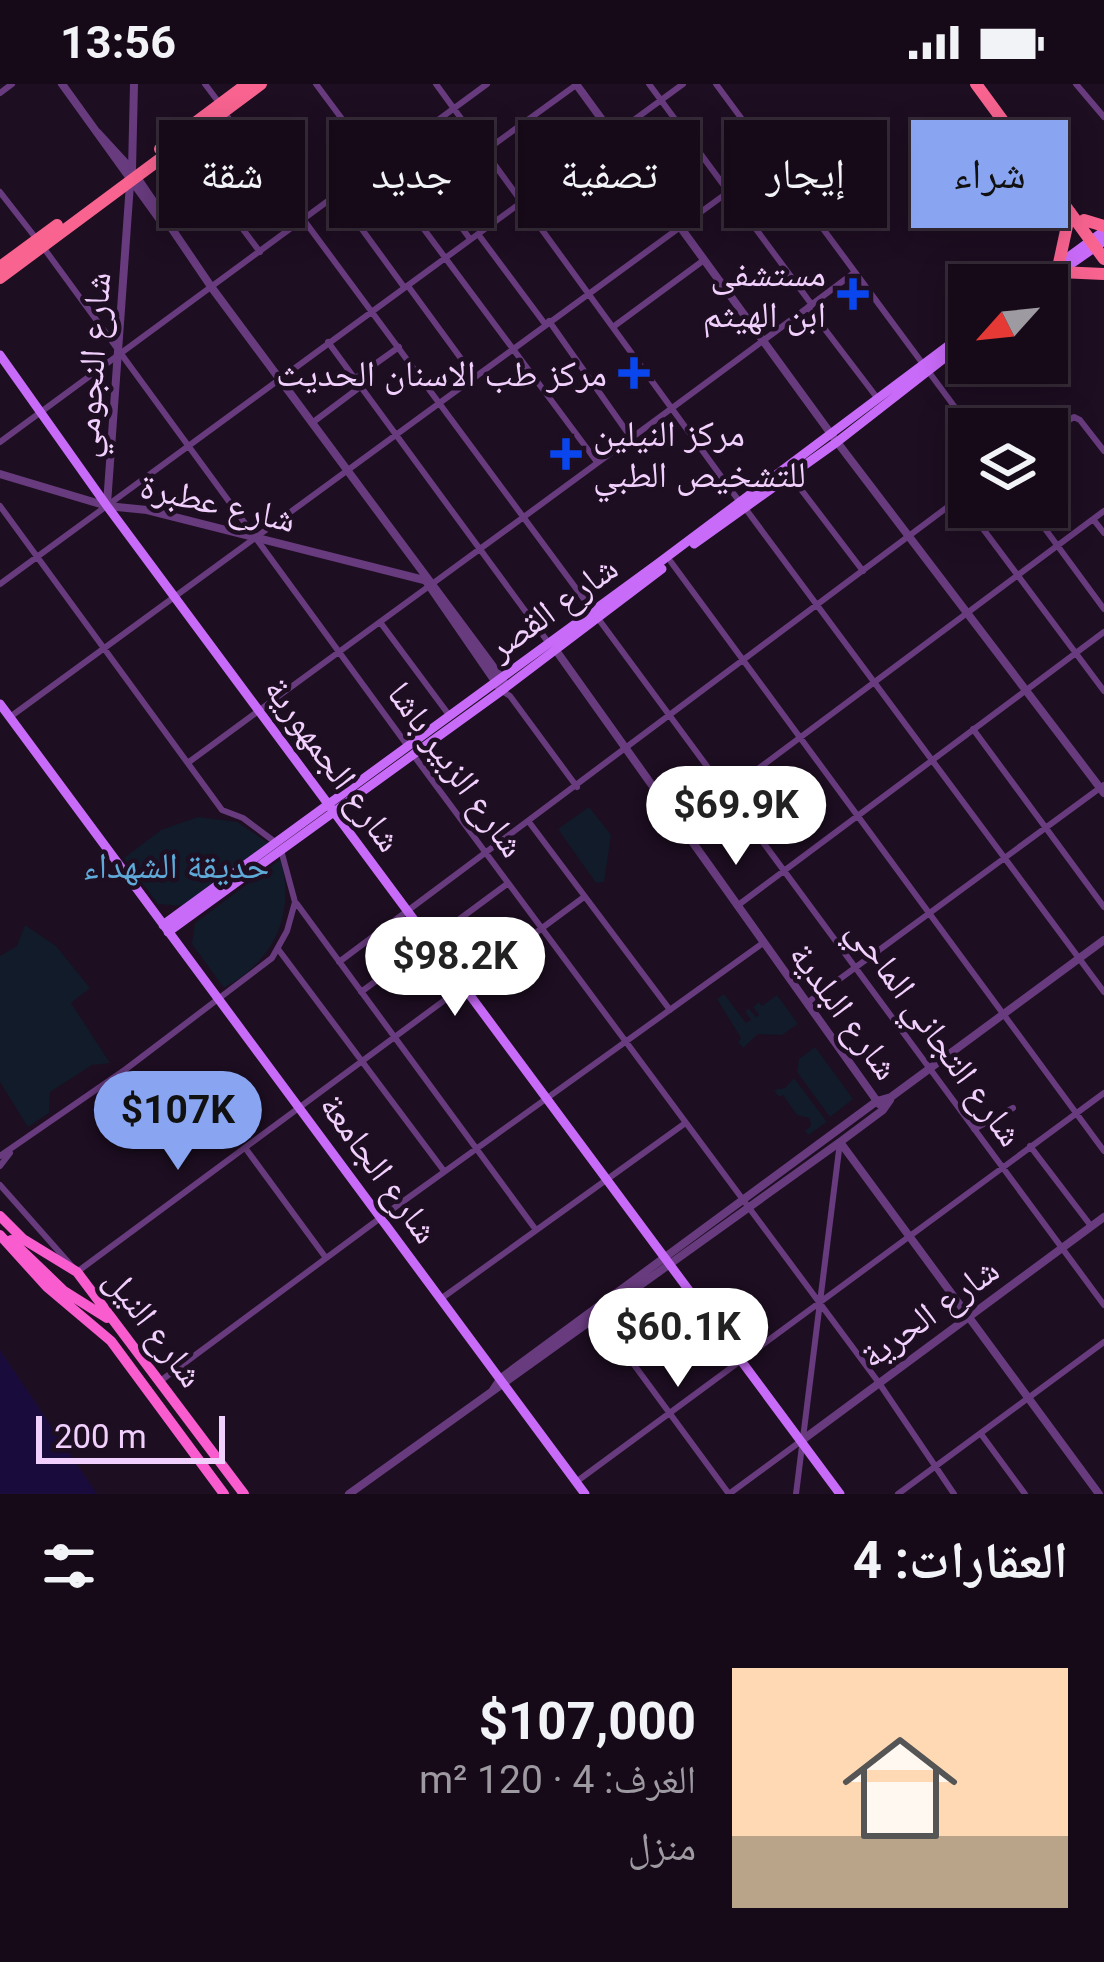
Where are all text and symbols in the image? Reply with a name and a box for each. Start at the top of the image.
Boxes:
text: 13:56 [60,16,176,69]
chip: شقة [159,120,305,228]
chip: جديد [329,120,494,228]
chip: تصفية [518,120,700,228]
chip: إيجار [724,120,887,228]
chip: شراء [911,120,1068,228]
place label: مستشفى ابن الهيثم [703,253,826,338]
north arrow [948,264,1068,384]
map controls [948,264,1068,528]
street label: شارع النجومي [65,271,127,460]
marker: مستشفى ابن الهيثم [837,278,869,310]
place label: مركز طب الاسنان الحديث [276,353,607,395]
marker: مركز طب الاسنان الحديث [618,357,650,389]
button: layers [948,408,1068,528]
place label: مركز النيلين للتشخيص الطبي [593,413,806,503]
marker: مركز النيلين للتشخيص الطبي [550,438,582,470]
street label: شارع عطبرة [136,465,299,542]
street label: شارع القصر [479,547,626,670]
street label: شارع الجمهورية [255,669,411,861]
street label: شارع الزبير باشا [378,674,534,866]
pin: $69.9K [638,766,834,868]
text: $69.9K [673,782,799,828]
park label: حديقة الشهداء [83,845,269,887]
street label: شارع التجاني الماحي [833,911,1032,1159]
pin: $98.2K [357,917,553,1019]
text: $98.2K [392,933,518,979]
street label: شارع البلدية [780,935,908,1089]
pin: $107K [94,1071,262,1173]
street label: شارع الجامعة [310,1086,447,1252]
text: $107K [121,1087,235,1133]
street label: شارع الحرية [852,1249,1008,1378]
street label: شارع النيل [95,1260,213,1396]
pin: $60.1K [580,1288,776,1390]
text: $60.1K [615,1304,741,1350]
scale bar [36,1410,225,1463]
text: 200 m [54,1417,147,1456]
text: العقارات: 4 [853,1531,1068,1590]
icon: filters [36,1533,102,1599]
text: $107,000 [479,1692,696,1751]
icon: home [828,1716,972,1860]
text: الغرف: 4 · 120 m² [419,1757,696,1803]
text: منزل [628,1824,696,1870]

